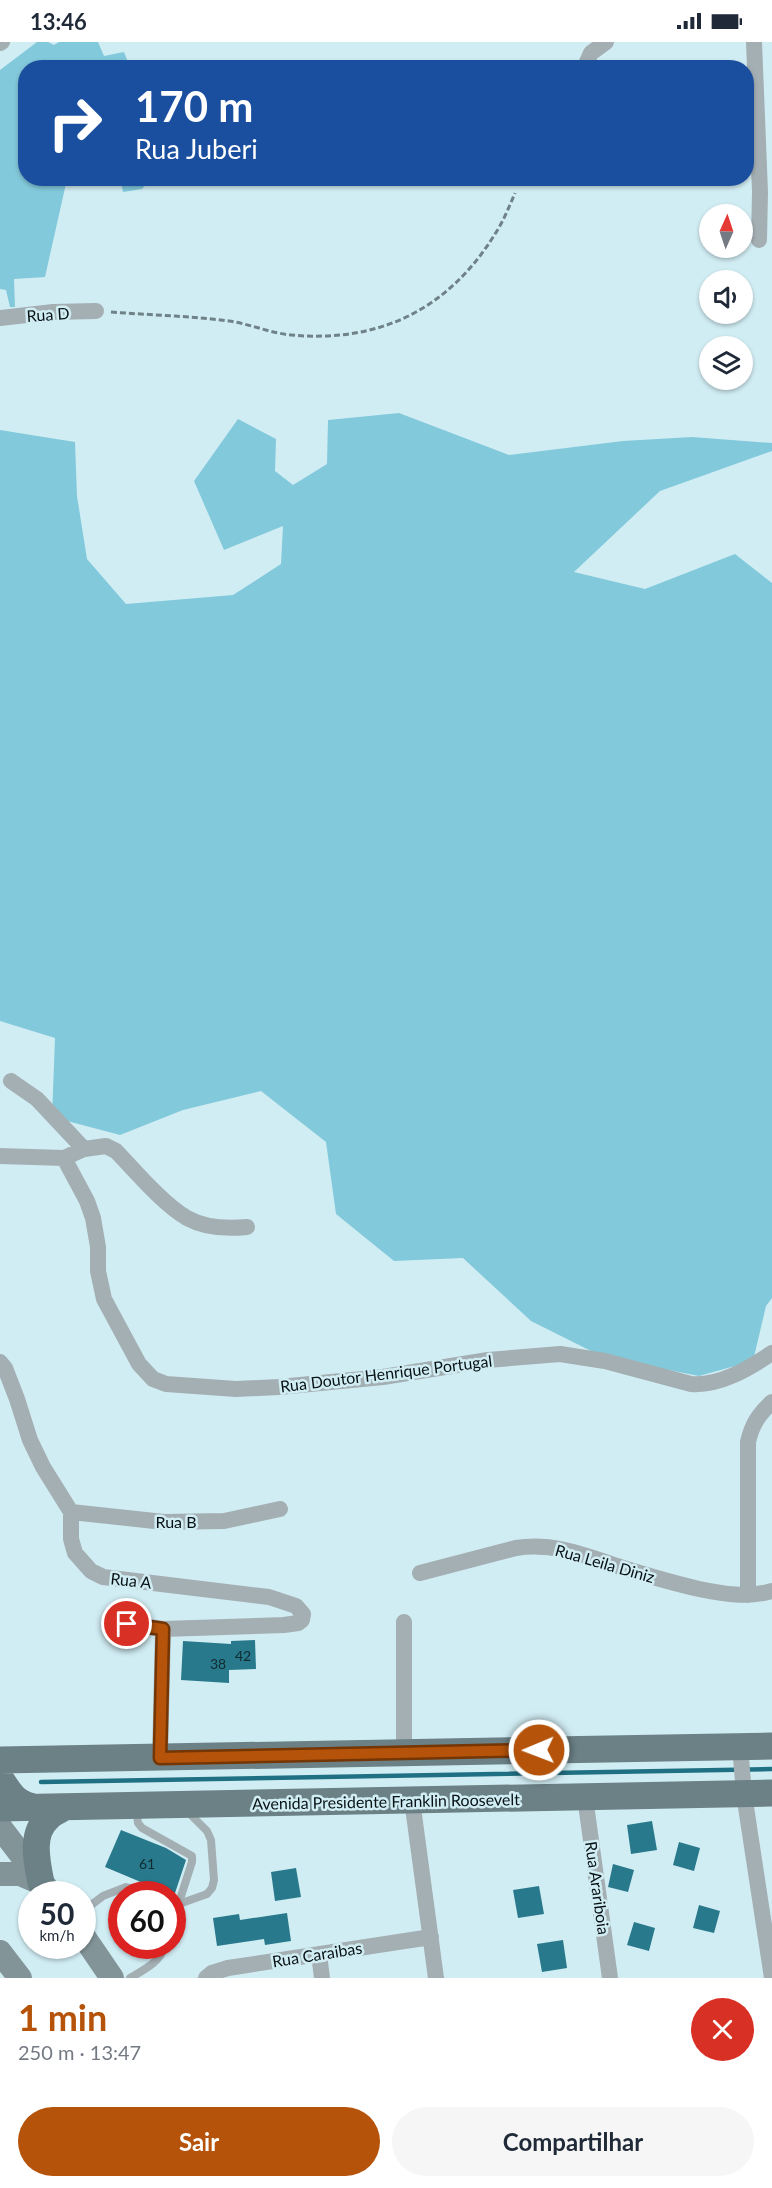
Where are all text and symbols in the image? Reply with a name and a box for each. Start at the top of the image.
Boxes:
text: 13:46 [30,8,87,35]
text: 170 m [135,81,253,131]
icon: right [36,84,114,162]
text: Rua Juberi [135,132,258,165]
north arrow [699,204,753,258]
map controls [699,204,753,390]
button: sound [699,270,753,324]
street label: Rua D [26,303,70,325]
button: layers [699,336,753,390]
street label: Rua Doutor Henrique Portugal [279,1351,493,1395]
street label: Rua B [155,1512,197,1531]
street label: Rua Leila Diniz [553,1540,657,1586]
street label: Rua A [110,1568,153,1592]
pin [101,1598,152,1649]
icon: arrive [110,1607,143,1640]
house number: 42 [235,1647,251,1664]
house number: 38 [210,1655,226,1672]
position arrow [507,1718,571,1782]
street label: Avenida Presidente Franklin Roosevelt [252,1789,520,1813]
street label: Rua Arariboia [582,1840,614,1936]
house number: 61 [139,1855,155,1872]
speed limit sign: 60 [108,1881,186,1959]
text: 50 [40,1895,74,1931]
text: km/h [39,1926,75,1944]
street label: Rua Caraibas [271,1938,363,1970]
text: 1 min [18,1995,107,2039]
button: close [691,1998,754,2061]
text: 250 m · 13:47 [18,2040,141,2064]
button: Sair [18,2107,380,2176]
button: Compartilhar [392,2107,754,2176]

